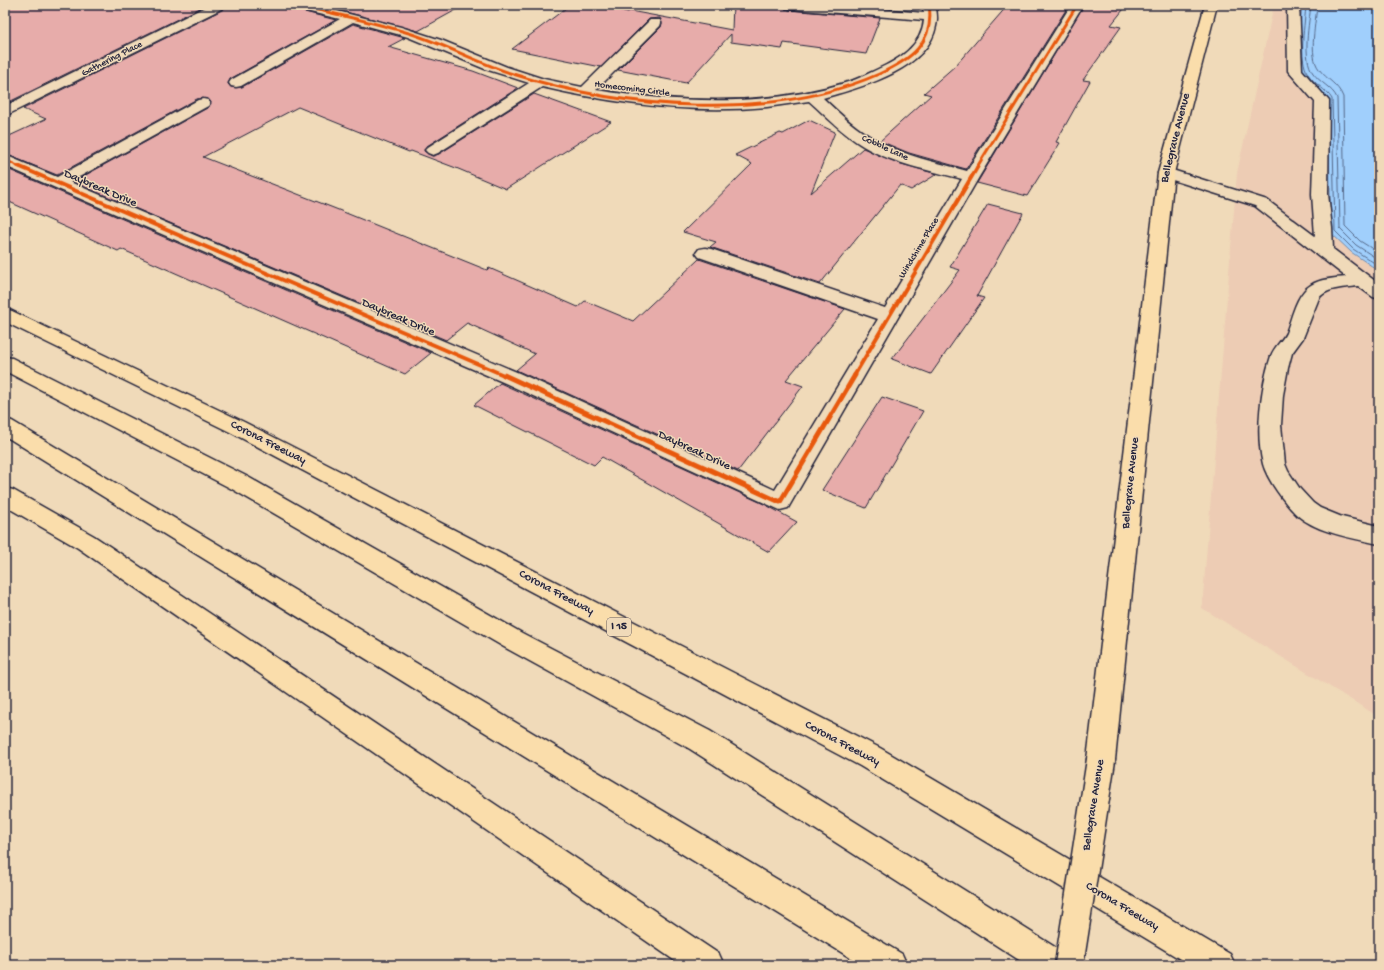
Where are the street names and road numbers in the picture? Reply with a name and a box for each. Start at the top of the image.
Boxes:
street label: Gathering Place [80,38,145,80]
street label: Homecoming Circle [594,78,671,100]
street label: Bellegrave Avenue [1158,91,1194,185]
street label: Cobble Lane [860,132,911,164]
street label: Daybreak Drive [60,167,139,211]
street label: Windchime Place [896,215,942,281]
street label: Daybreak Drive [358,296,437,340]
street label: Corona Freeway [228,418,308,468]
street label: Daybreak Drive [655,428,733,474]
street label: Bellegrave Avenue [1119,436,1143,530]
street label: Corona Freeway [516,567,596,619]
road number: I 15 [607,618,631,636]
street label: Corona Freeway [802,718,882,770]
street label: Bellegrave Avenue [1080,758,1108,853]
street label: Corona Freeway [1083,880,1161,934]

